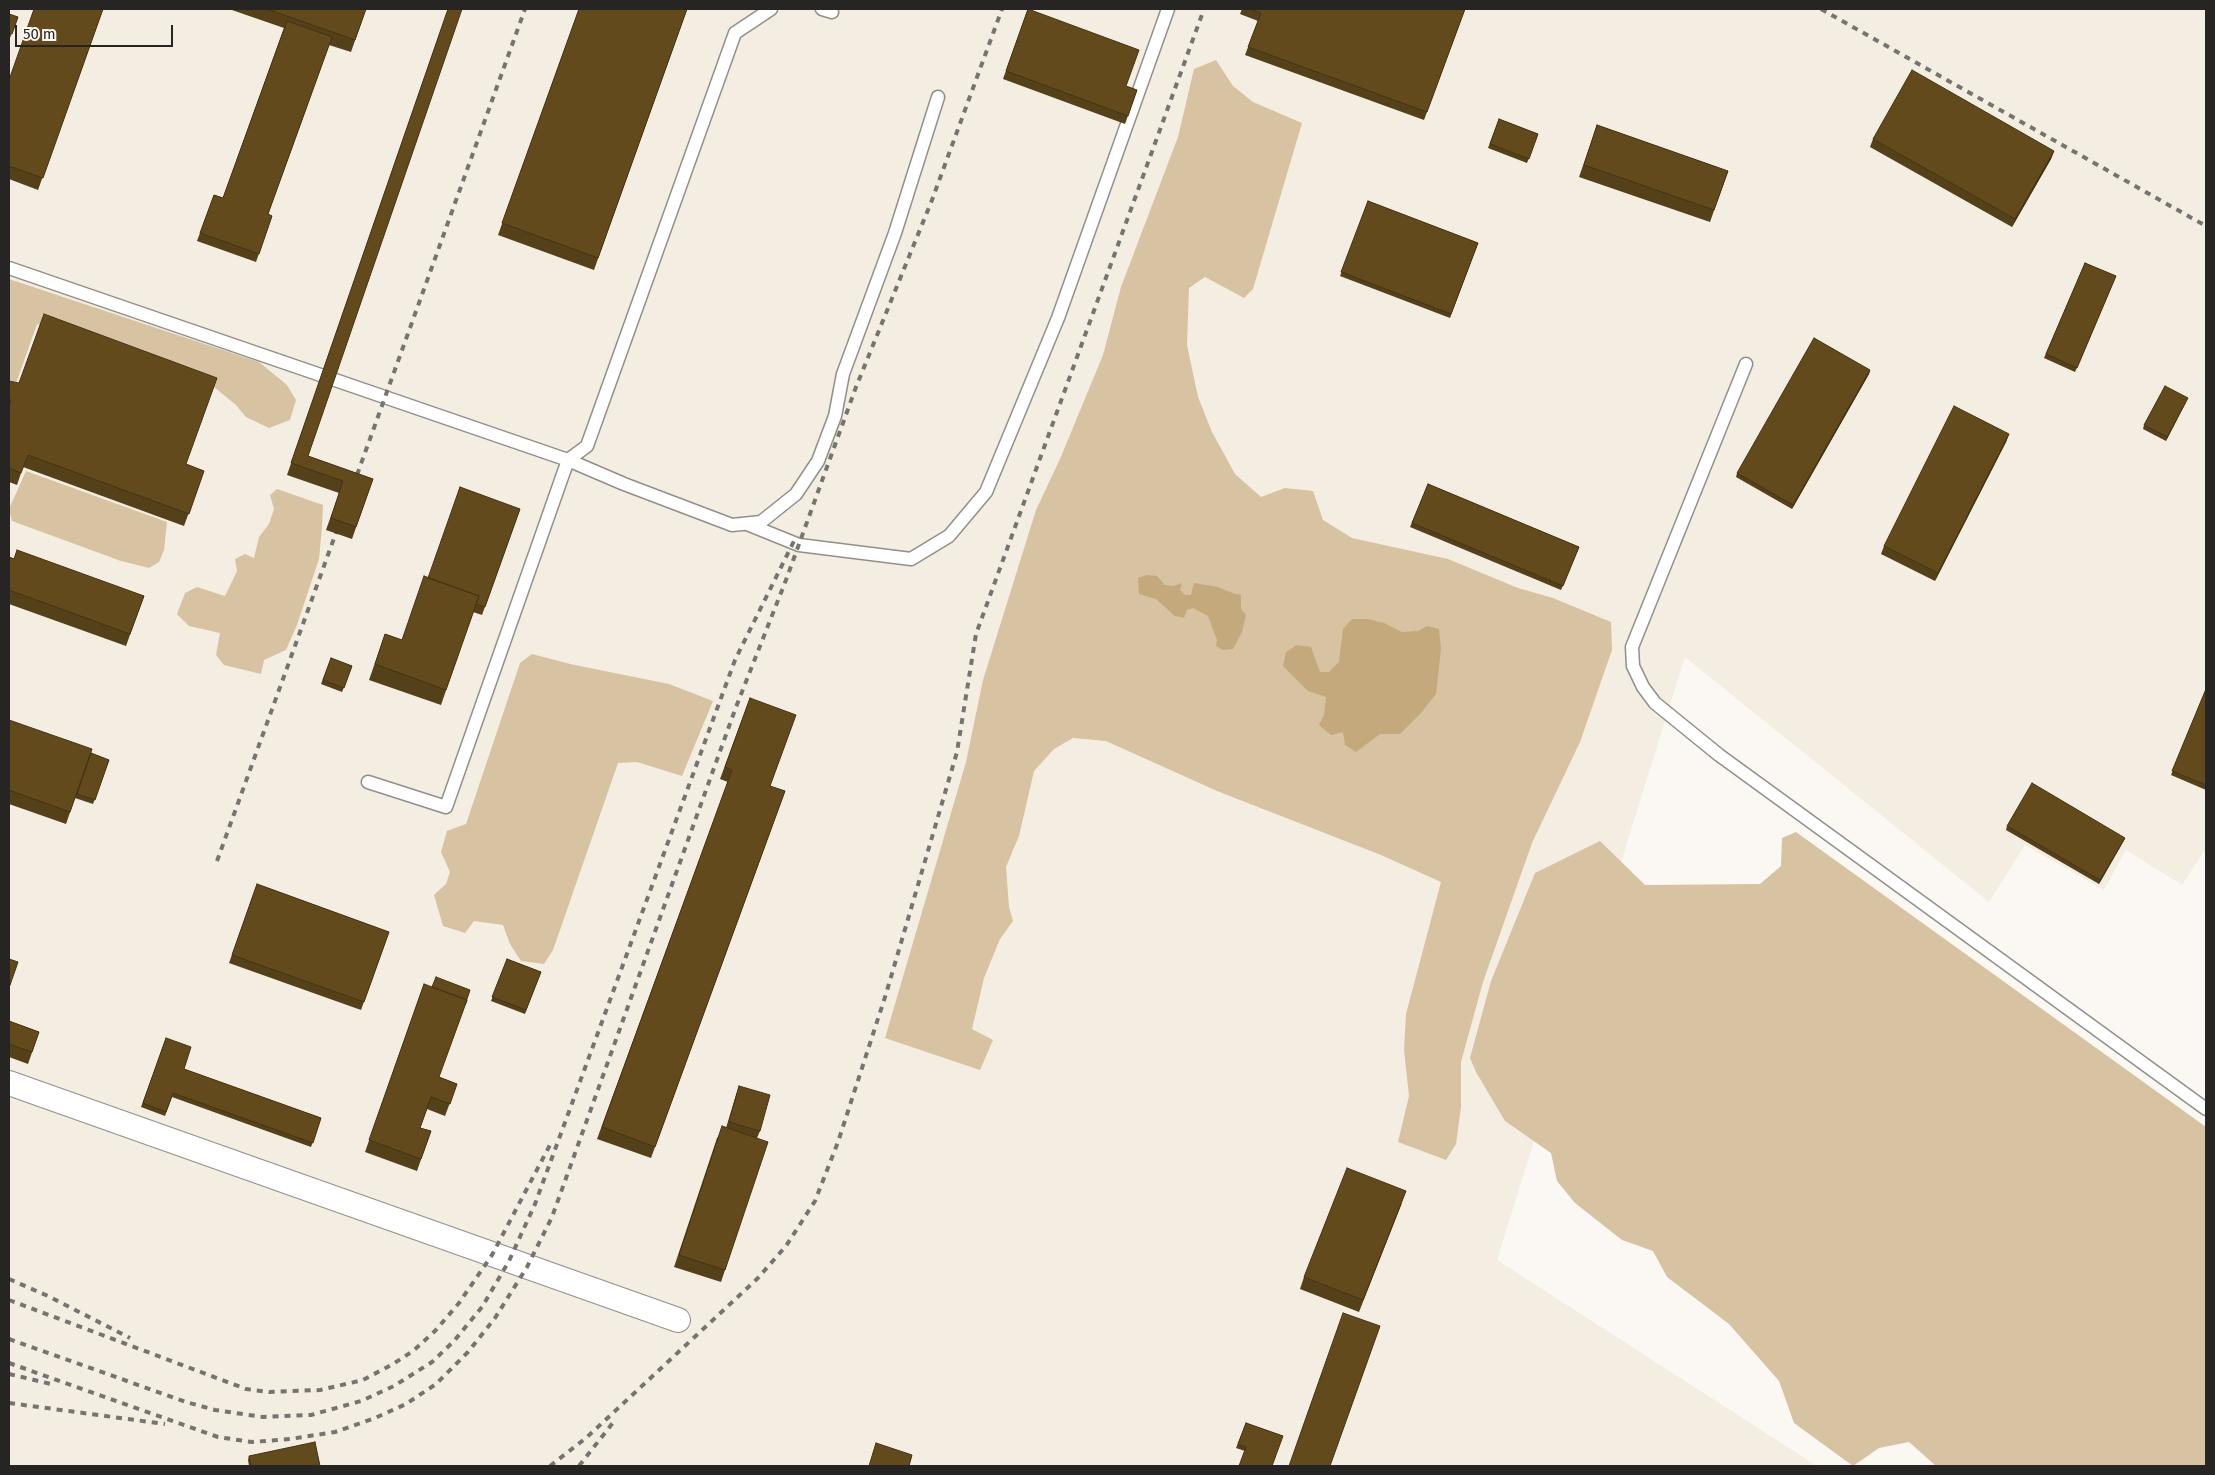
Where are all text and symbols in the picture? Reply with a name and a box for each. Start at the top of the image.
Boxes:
scale bar [18,15,175,47]
text: 50 m [23,25,56,43]

